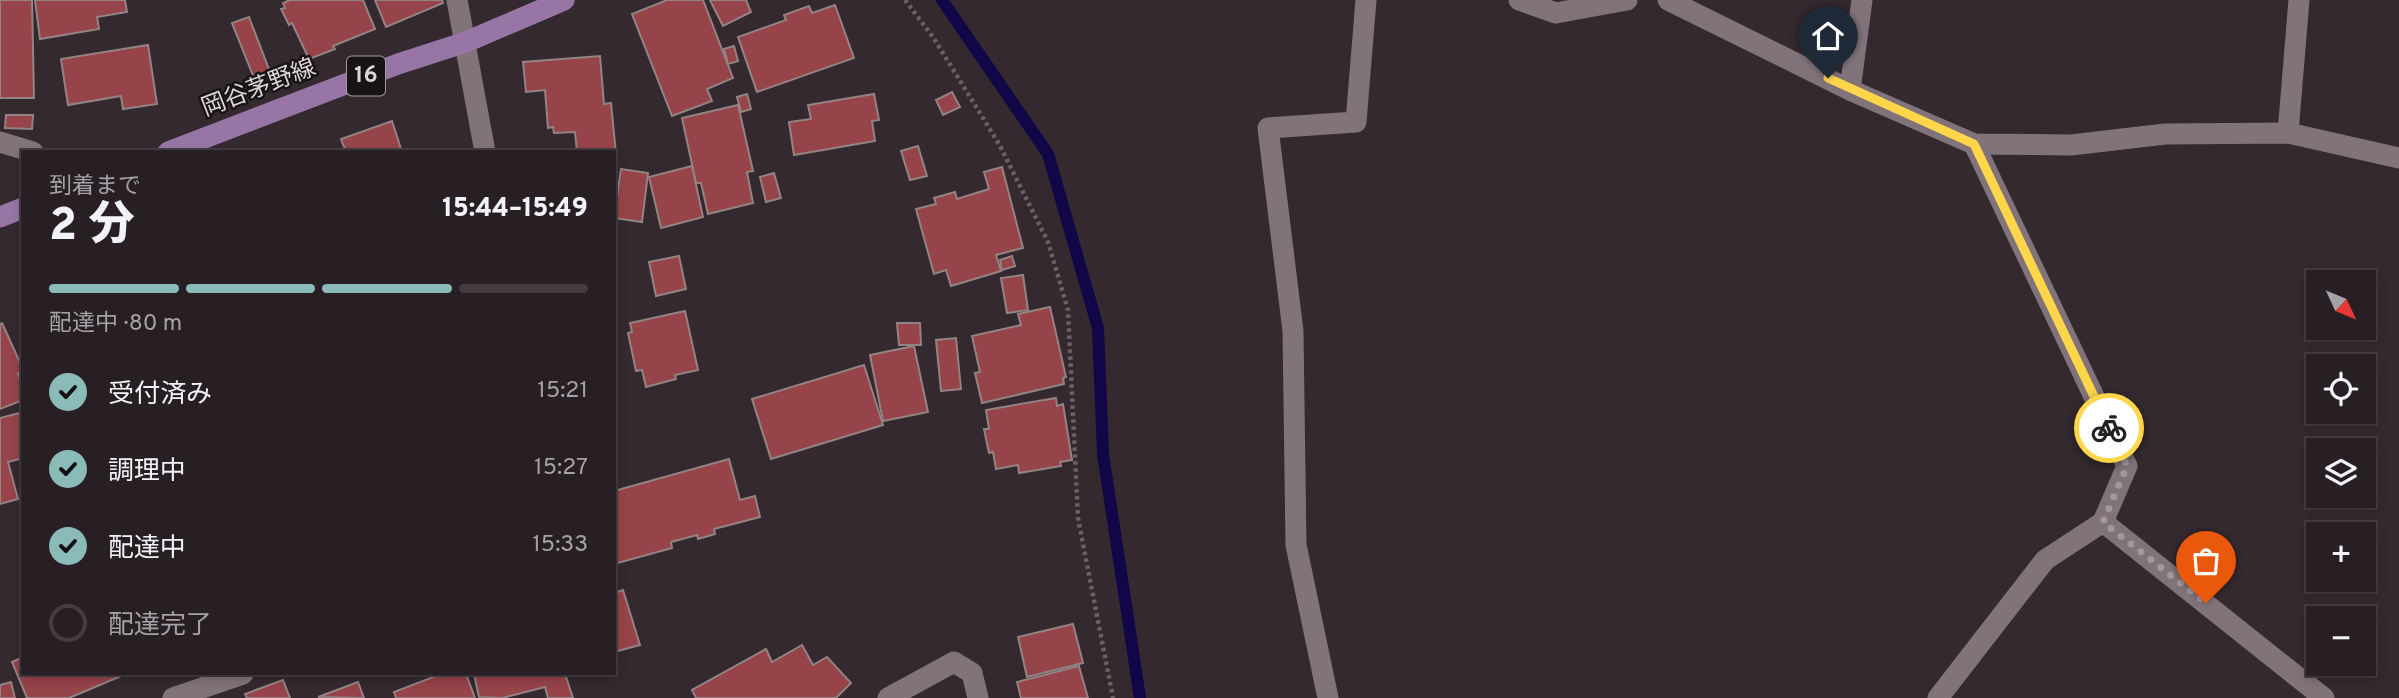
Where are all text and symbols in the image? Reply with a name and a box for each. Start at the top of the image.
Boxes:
pin [1798,6,1858,78]
icon: home [1809,17,1847,55]
street label: 岡谷茅野線 [198,53,320,125]
road number: 16 [347,57,385,96]
text: 到着まで [49,173,141,202]
text: 15:44–15:49 [442,193,588,226]
text: 2 分 [49,198,135,257]
north arrow [2306,270,2376,340]
map controls [2306,270,2376,676]
text: 配達中 · 80 m [49,310,182,339]
button: locate [2306,354,2376,424]
icon: check [49,373,87,411]
text: 15:21 [537,377,588,406]
text: 受付済み [108,379,212,412]
courier [2074,393,2144,463]
icon: bike [2090,409,2128,447]
button: layers [2306,438,2376,508]
icon: check [49,450,87,488]
text: 15:27 [534,454,588,483]
text: 調理中 [108,456,186,489]
button: + [2306,522,2376,592]
icon: check [49,527,87,565]
text: 15:33 [532,531,588,560]
pin [2176,531,2236,603]
text: 配達中 [108,533,186,566]
icon: bag [2187,542,2225,580]
button: − [2306,606,2376,676]
text: 配達完了 [108,610,212,643]

